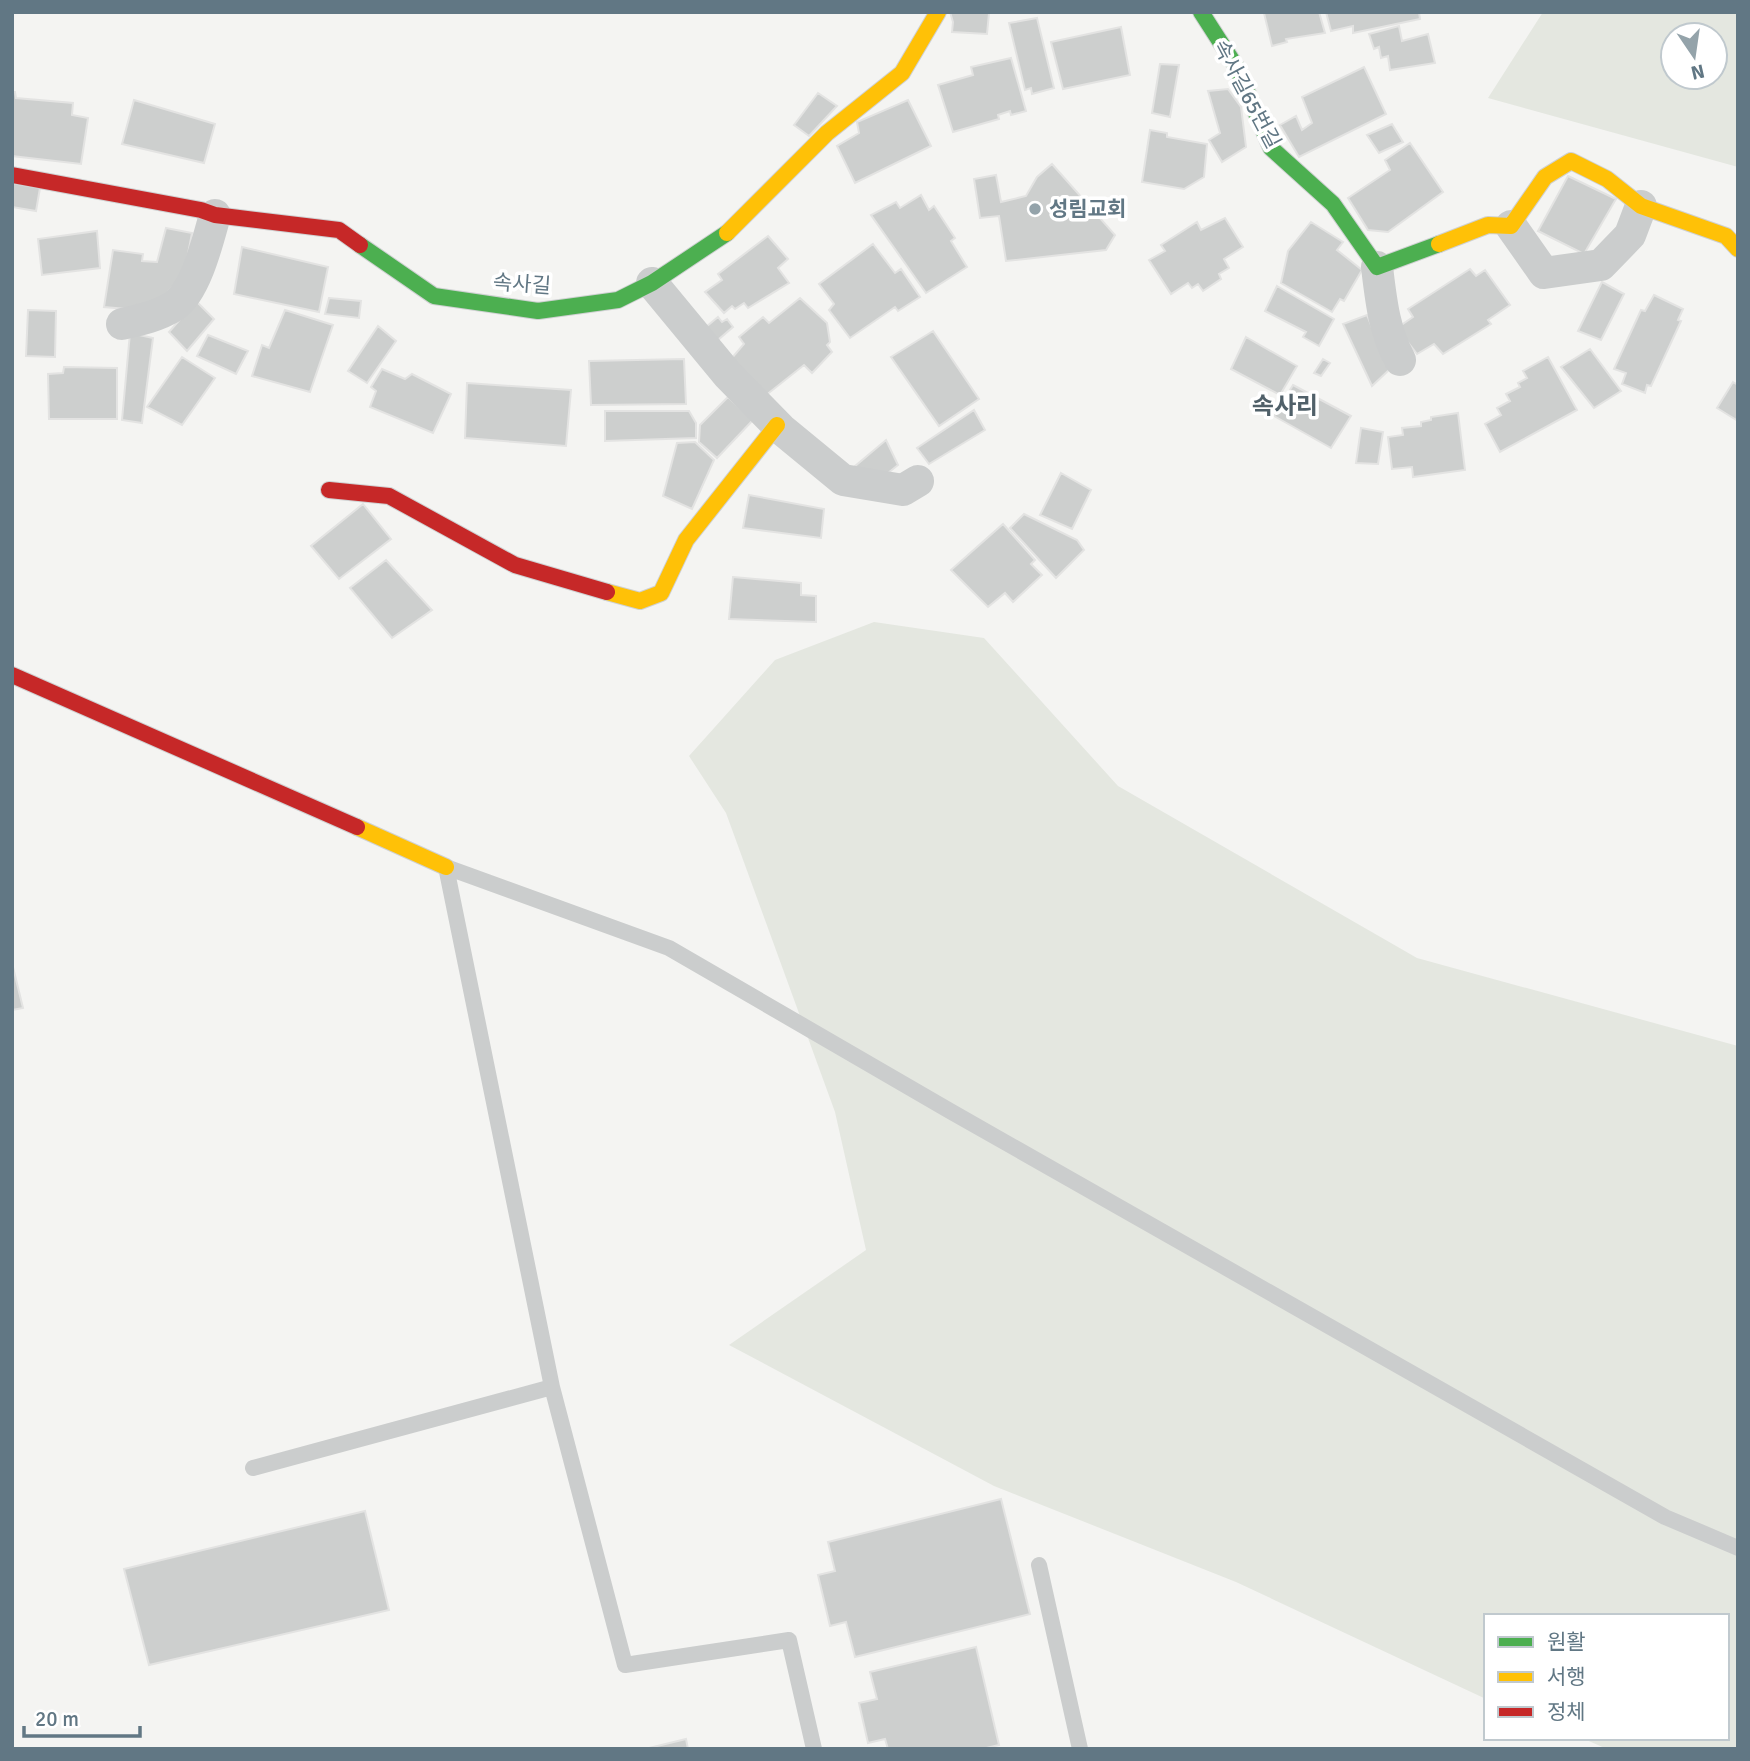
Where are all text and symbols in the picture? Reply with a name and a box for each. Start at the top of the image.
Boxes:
north arrow [1659,21,1729,91]
street label: 속사길65번길 [1208,35,1286,153]
text: N [1688,58,1707,85]
place label: 성림교회 [1049,196,1126,222]
marker: 성림교회 [1027,201,1043,217]
street label: 속사길 [492,269,552,299]
district label: 속사리 [1252,391,1318,421]
legend [1484,1614,1729,1740]
text: 원활 [1547,1629,1586,1655]
text: 서행 [1547,1664,1586,1690]
scale bar [24,1694,140,1738]
text: 정체 [1547,1699,1586,1725]
text: 20 m [35,1706,79,1732]

